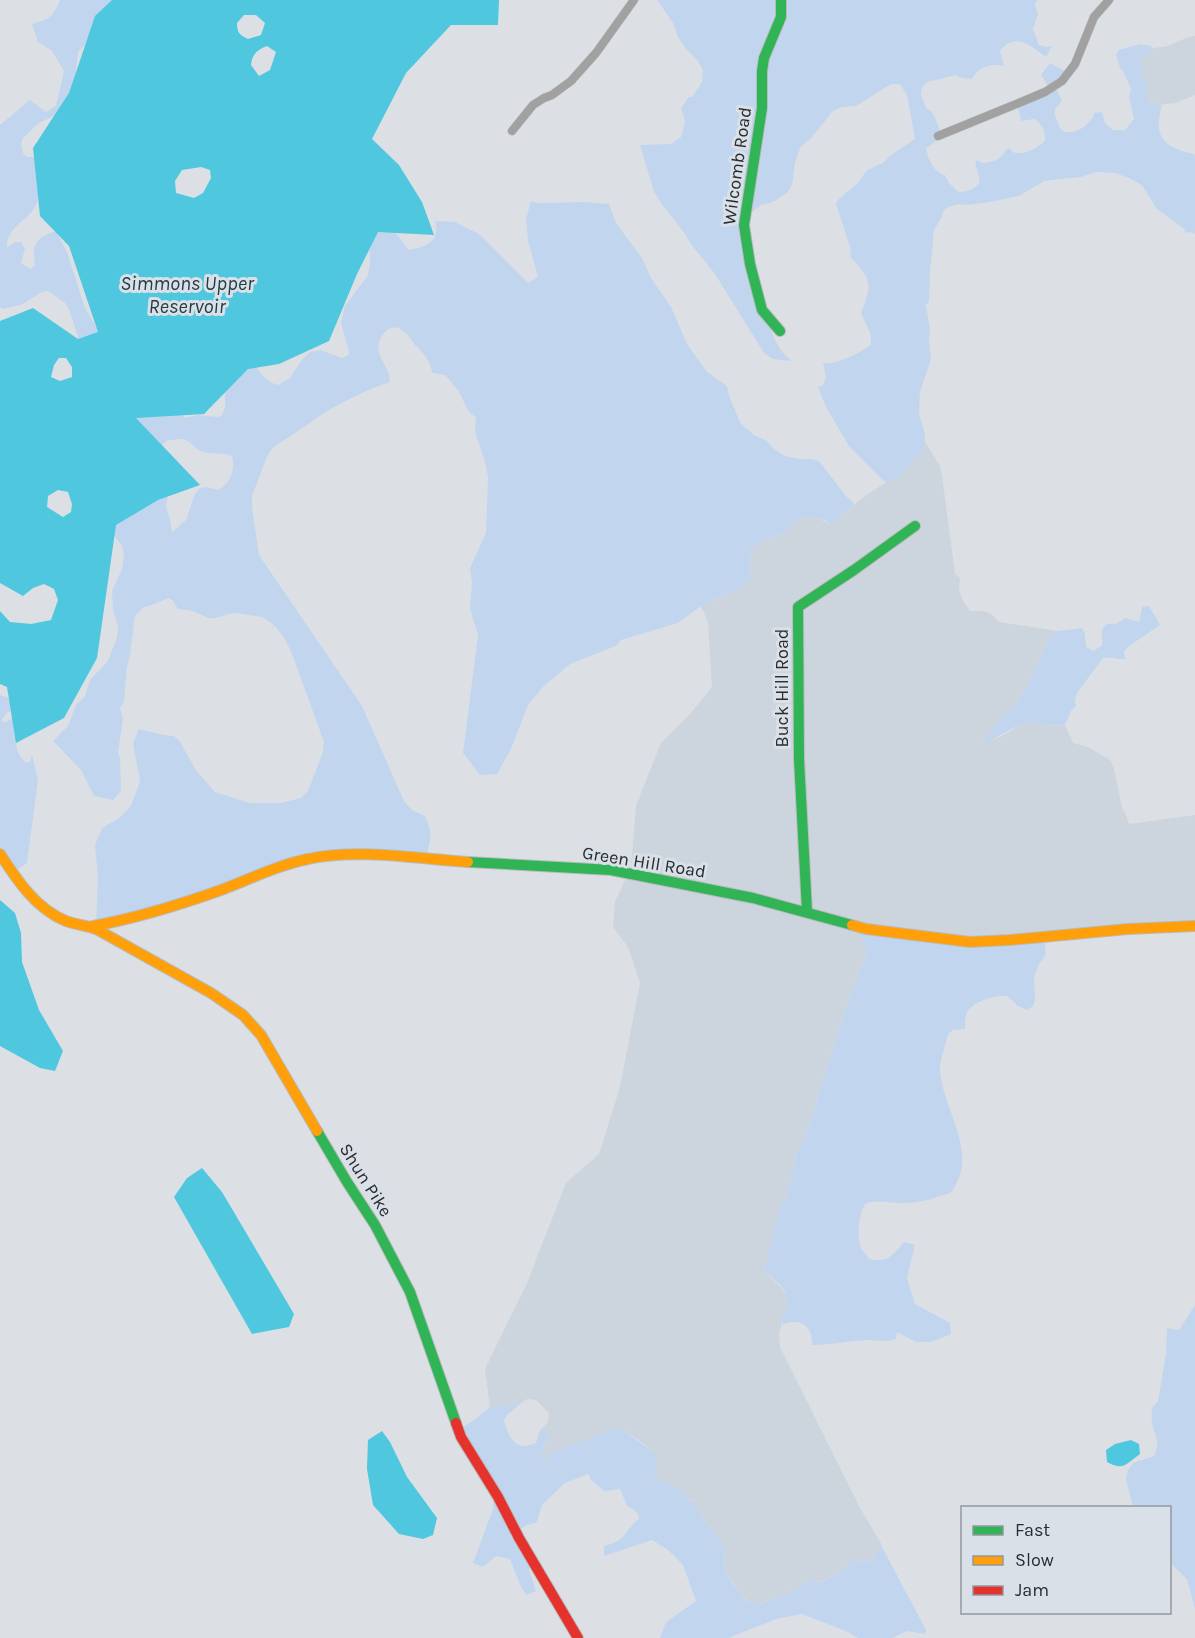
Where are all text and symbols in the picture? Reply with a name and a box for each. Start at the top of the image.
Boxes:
street label: Wilcomb Road [718,106,756,226]
water label: Simmons Upper Reservoir [120,272,255,318]
street label: Buck Hill Road [771,629,793,747]
street label: Green Hill Road [581,841,707,883]
street label: Shun Pike [335,1139,397,1221]
legend [961,1506,1171,1614]
text: Fast [1015,1519,1050,1541]
text: Slow [1015,1549,1054,1571]
text: Jam [1015,1579,1049,1601]

